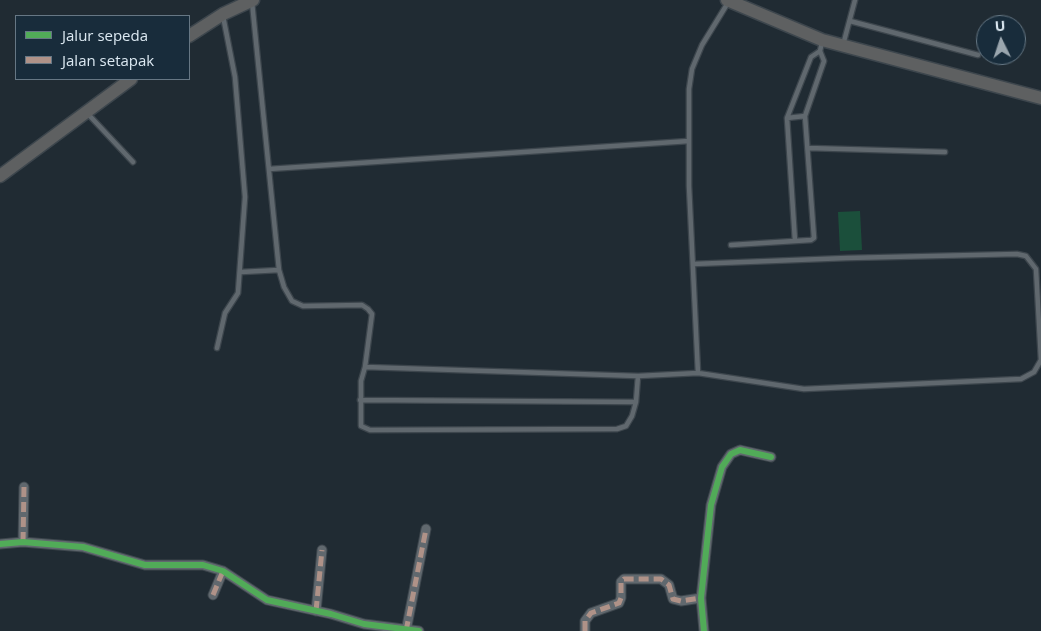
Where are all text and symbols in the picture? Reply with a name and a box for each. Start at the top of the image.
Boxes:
legend [15,15,190,80]
north arrow [976,15,1026,65]
text: U [994,16,1006,35]
text: Jalur sepeda [62,25,148,45]
text: Jalan setapak [62,50,154,70]

